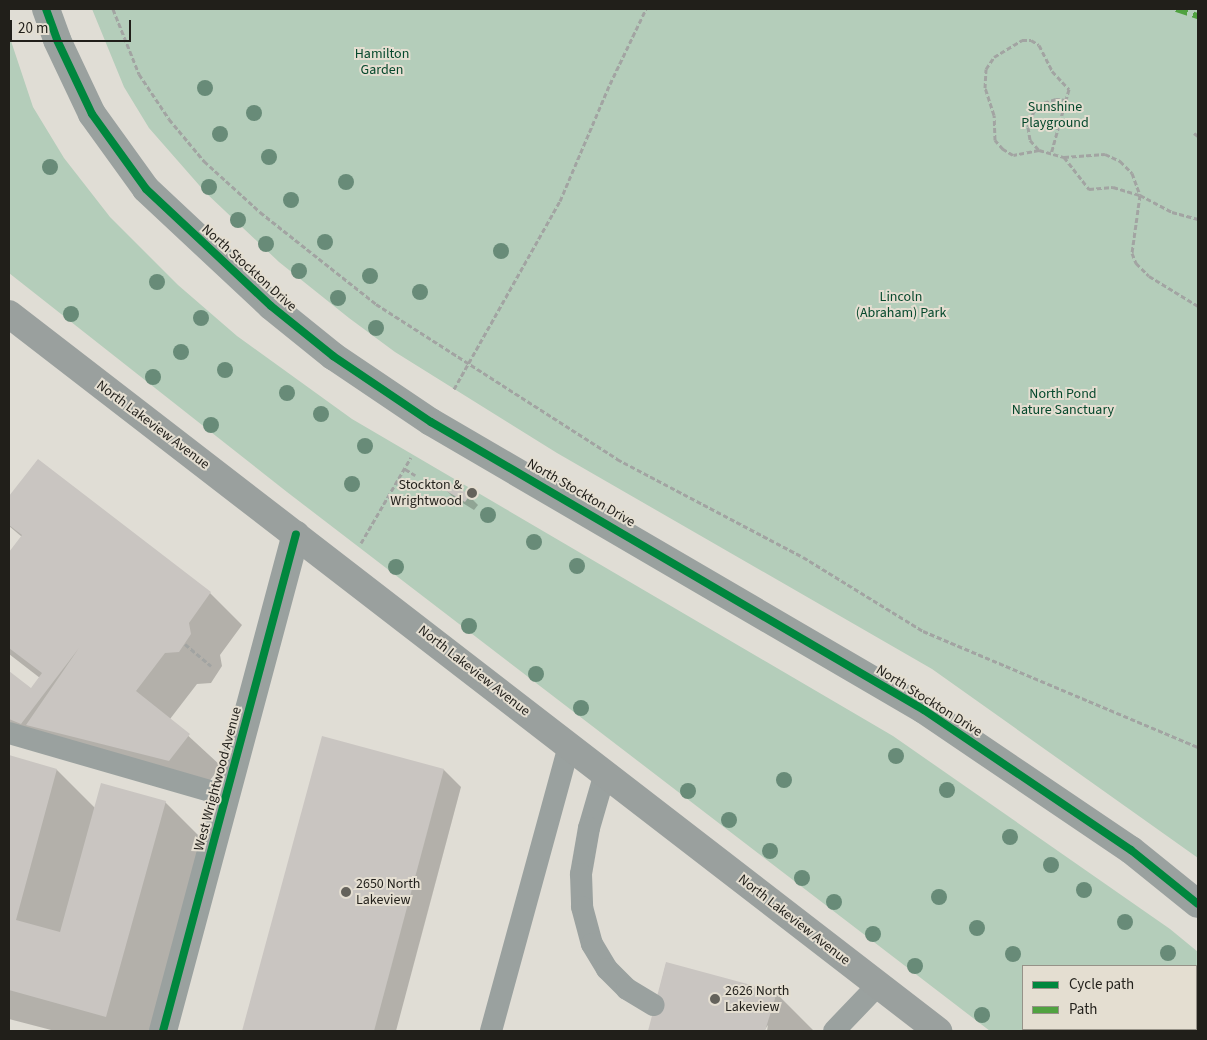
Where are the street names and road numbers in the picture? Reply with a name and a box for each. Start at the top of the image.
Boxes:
street label: North Stockton Drive [198,221,300,315]
street label: North Lakeview Avenue [93,377,213,473]
street label: North Stockton Drive [524,455,638,531]
street label: North Lakeview Avenue [415,622,533,720]
street label: North Stockton Drive [873,662,985,740]
street label: West Wrightwood Avenue [191,705,245,853]
street label: North Lakeview Avenue [735,871,853,969]

